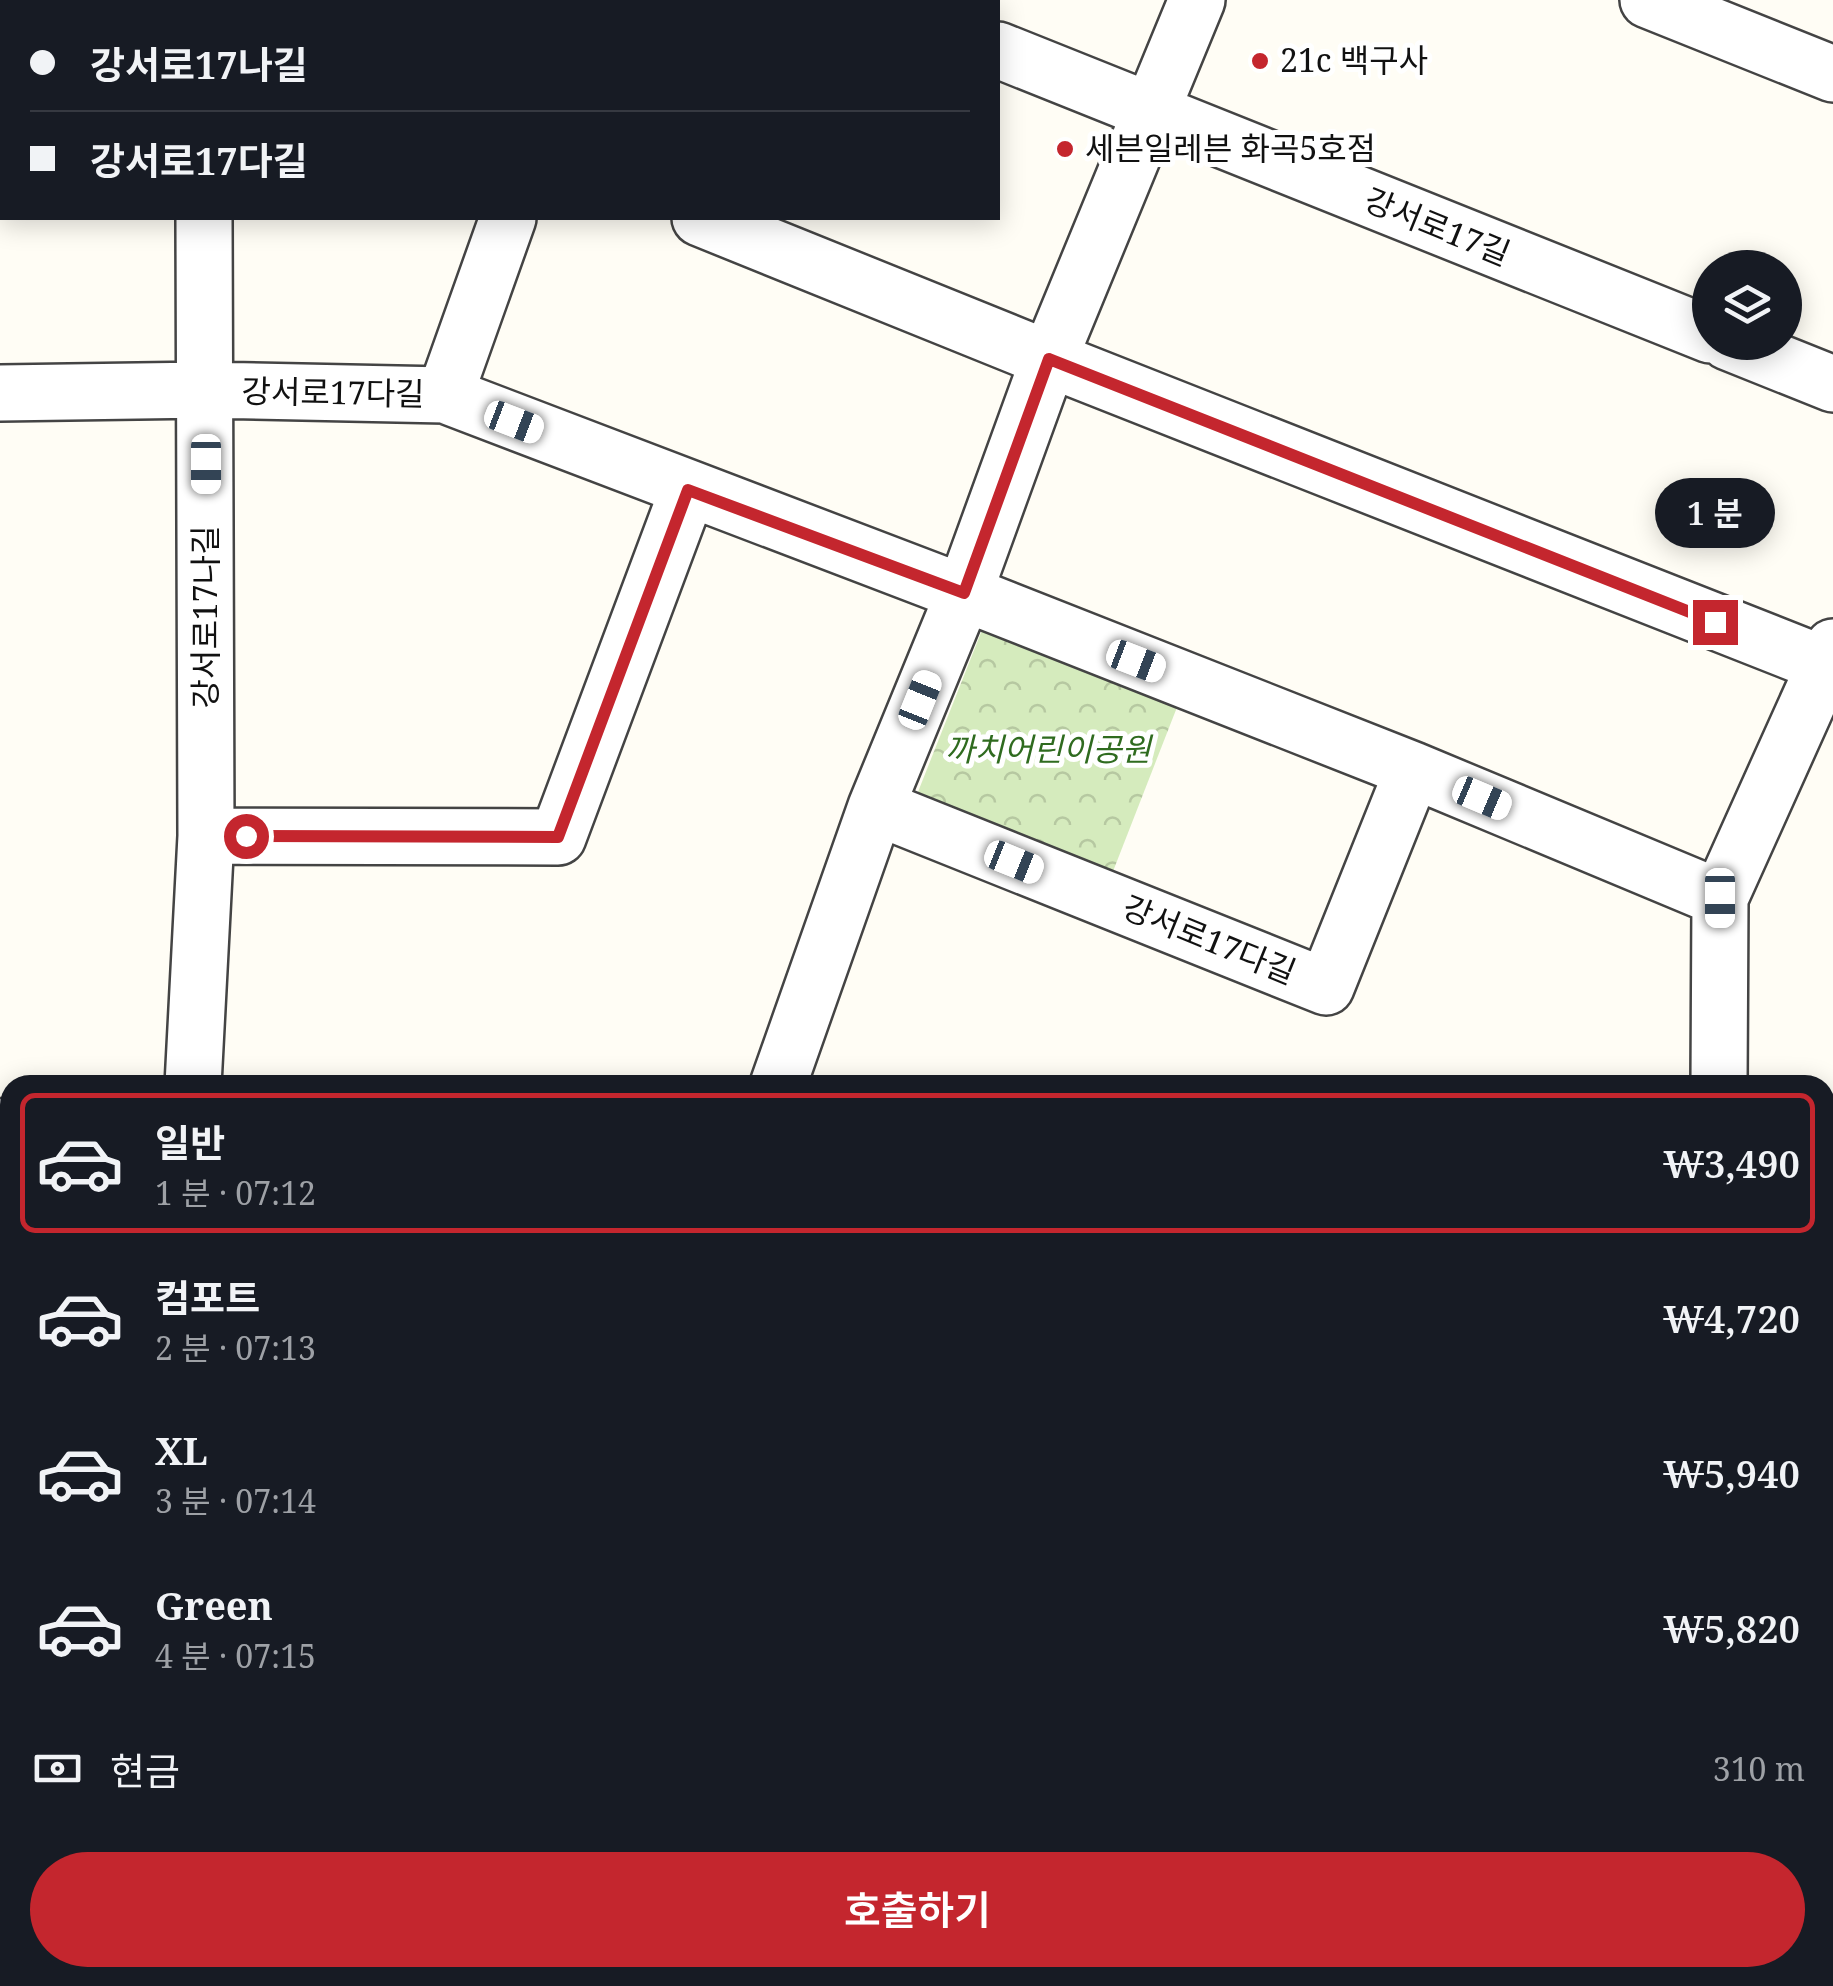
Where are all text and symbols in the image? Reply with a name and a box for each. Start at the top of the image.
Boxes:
text: 강서로17나길 [90,38,308,90]
place label: 21c 백구사 [1280,38,1428,81]
marker: 21c 백구사 [1249,50,1271,72]
place label: 세븐일레븐 화곡5호점 [1085,126,1376,169]
text: 강서로17다길 [90,134,308,186]
marker: 세븐일레븐 화곡5호점 [1054,138,1076,160]
street label: 강서로17길 [1358,177,1517,274]
map controls [1692,250,1802,360]
button: layers [1692,250,1802,360]
street label: 강서로17다길 [241,368,425,415]
car [481,397,547,447]
car [191,434,221,494]
callout: 1 분 [1655,477,1775,547]
text: 1 분 [1687,491,1743,534]
street label: 강서로17나길 [183,526,226,708]
route end [1693,600,1738,645]
car [1103,636,1169,686]
car [895,667,945,733]
park label: 까치어린이공원 [945,727,1154,770]
car [1449,772,1515,824]
route start [224,814,269,859]
car [981,837,1047,887]
car [1705,868,1735,928]
street label: 강서로17다길 [1117,884,1302,993]
text: 일반 [155,1116,225,1168]
icon: car [35,1118,125,1208]
text: ₩3,490 [1664,1137,1800,1189]
text: 1 분 · 07:12 [155,1171,316,1214]
text: 컴포트 [155,1271,260,1323]
icon: car [35,1273,125,1363]
text: ₩4,720 [1664,1292,1800,1344]
text: 2 분 · 07:13 [155,1326,316,1369]
text: XL [155,1424,208,1476]
icon: car [35,1428,125,1518]
text: ₩5,940 [1664,1447,1800,1499]
text: 3 분 · 07:14 [155,1479,316,1522]
text: Green [155,1579,273,1631]
icon: car [35,1583,125,1673]
text: ₩5,820 [1664,1602,1800,1654]
text: 4 분 · 07:15 [155,1634,316,1677]
icon: cash [30,1741,85,1796]
text: 현금 [110,1744,180,1796]
text: 310 m [1713,1747,1805,1790]
button: 호출하기 [30,1852,1805,1967]

